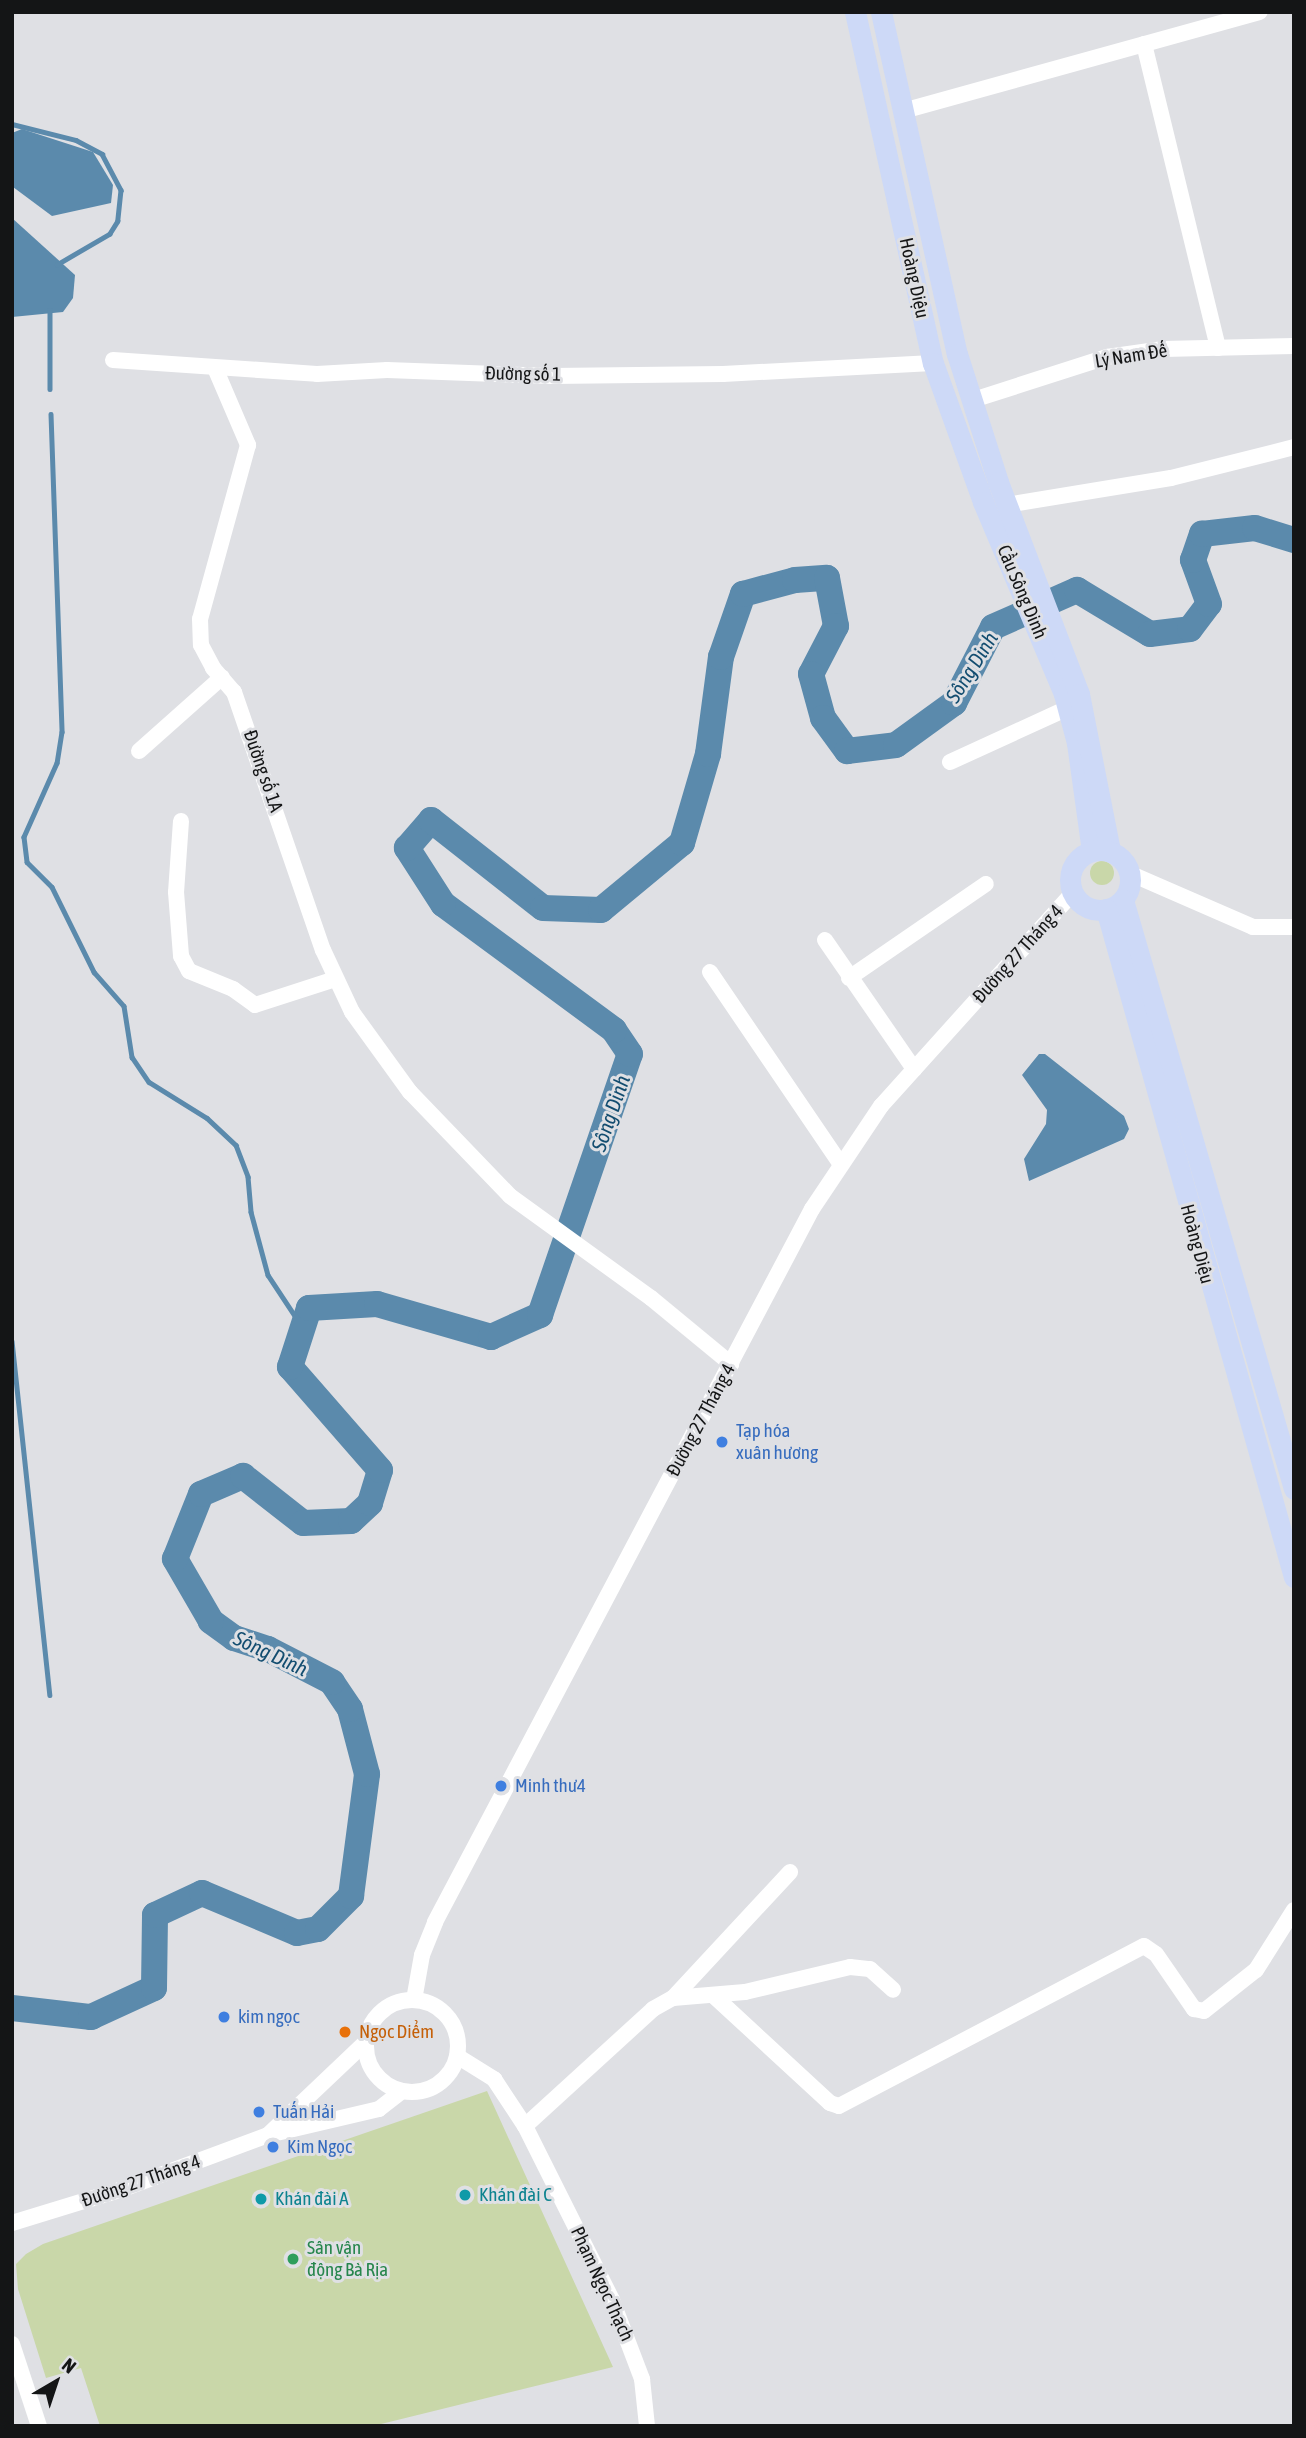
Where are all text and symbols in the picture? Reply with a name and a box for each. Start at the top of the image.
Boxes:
street label: Hoàng Diệu [894,236,934,320]
street label: Lý Nam Đế [1093,339,1169,373]
street label: Đường số 1 [485,362,561,386]
street label: Cầu Sông Dinh [992,542,1052,642]
water label: Sông Dinh [939,627,1003,707]
street label: Đường số 1A [238,727,288,815]
street label: Đường 27 Tháng 4 [968,900,1068,1008]
water label: Sông Dinh [585,1072,635,1154]
street label: Hoàng Diệu [1175,1202,1219,1286]
street label: Đường 27 Tháng 4 [662,1360,740,1480]
place label: Tạp hóa xuân hương [736,1420,818,1464]
marker: Tạp hóa xuân hương [714,1434,730,1450]
water label: Sông Dinh [230,1625,312,1681]
place label: Minh thư4 [515,1775,586,1797]
marker: Minh thư4 [493,1778,509,1794]
place label: kim ngọc [238,2006,299,2028]
marker: kim ngọc [216,2009,232,2025]
place label: Ngọc Diểm [359,2021,434,2043]
marker: Ngọc Diểm [337,2024,353,2040]
place label: Tuấn Hải [273,2101,334,2123]
marker: Tuấn Hải [251,2104,267,2120]
place label: Kim Ngọc [287,2136,352,2158]
marker: Kim Ngọc [265,2139,281,2155]
street label: Đường 27 Tháng 4 [79,2150,203,2212]
place label: Khán đài C [479,2184,552,2206]
marker: Khán đài C [457,2187,473,2203]
place label: Khán đài A [275,2188,348,2210]
marker: Khán đài A [253,2191,269,2207]
street label: Phạm Ngọc Thạch [566,2223,638,2345]
place label: Sân vận động Bà Rịa [307,2237,388,2281]
marker: Sân vận động Bà Rịa [285,2251,301,2267]
north arrow [21,2347,91,2417]
text: N [58,2354,80,2378]

